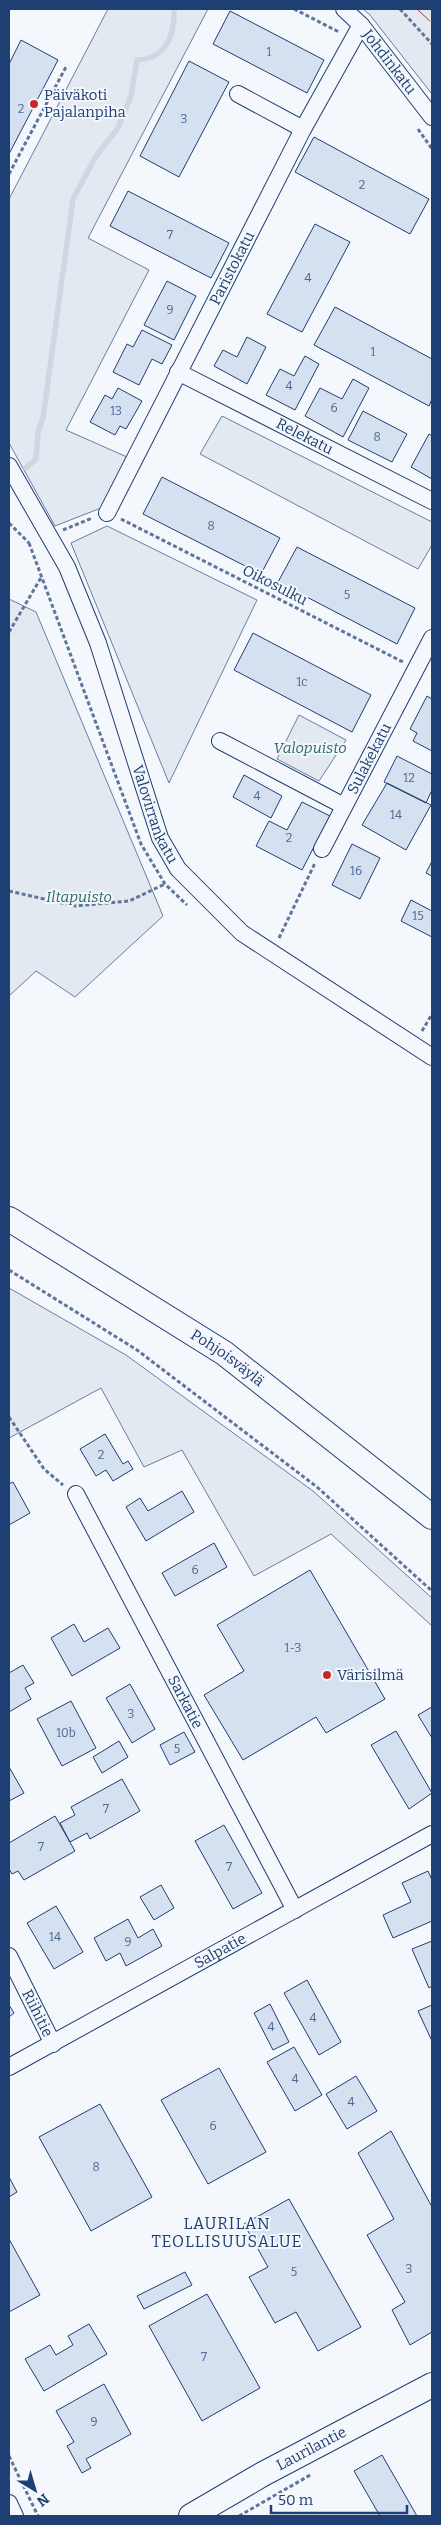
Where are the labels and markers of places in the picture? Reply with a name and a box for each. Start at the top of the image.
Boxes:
place label: Päiväkoti Pajalanpiha [44,86,126,121]
marker: Päiväkoti Pajalanpiha [28,98,40,110]
place label: Värisilmä [337,1666,404,1684]
marker: Värisilmä [321,1669,333,1681]

